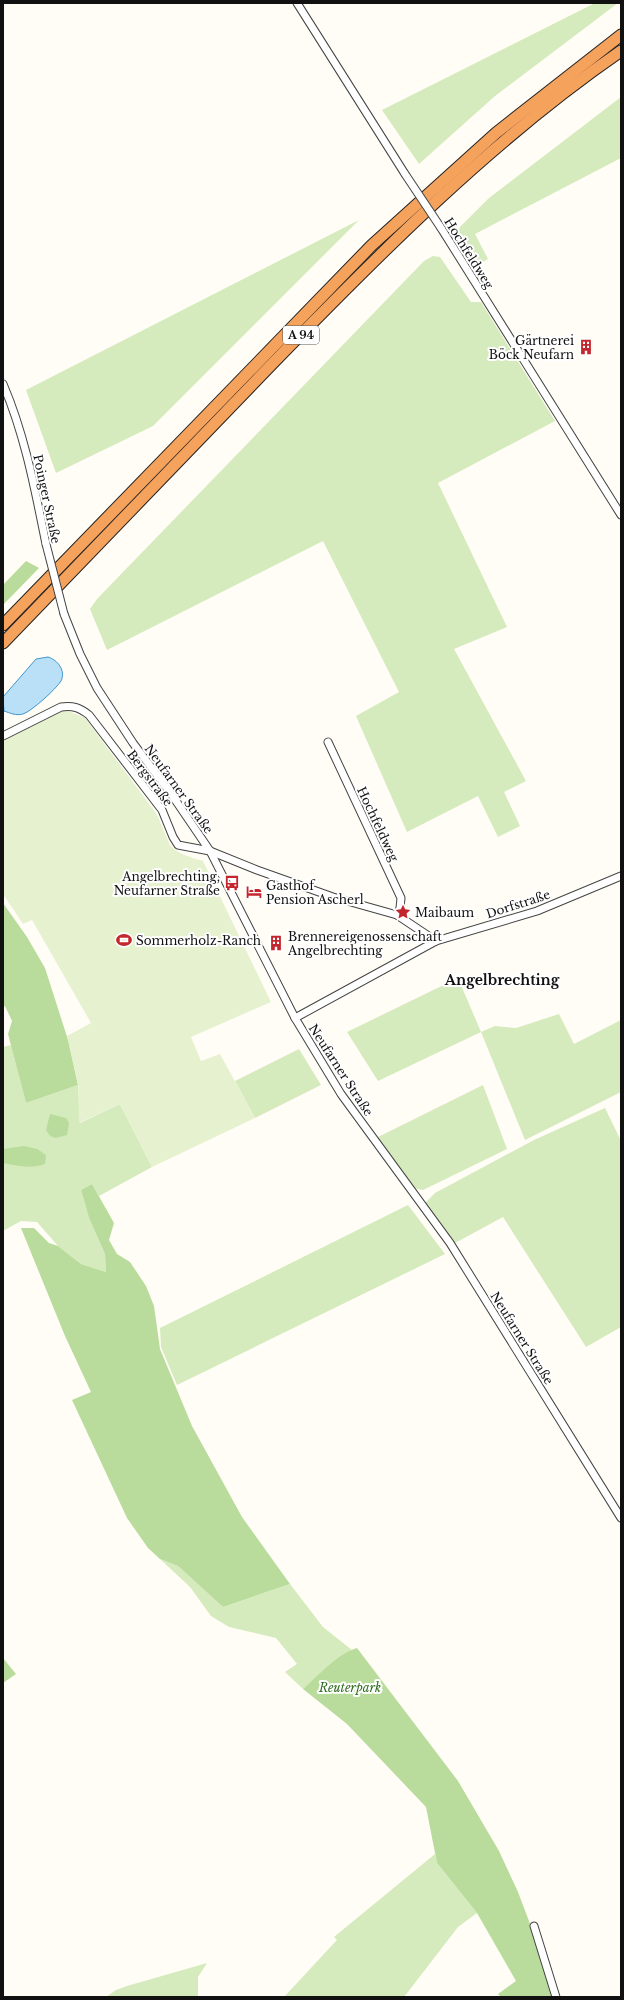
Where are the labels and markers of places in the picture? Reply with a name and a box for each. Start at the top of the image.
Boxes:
place label: Gärtnerei Böck Neufarn [489,333,574,362]
building icon: Gärtnerei Böck Neufarn [577,338,595,356]
place label: Angelbrechting, Neufarner Straße [114,869,220,898]
bus stop icon: Angelbrechting, Neufarner Straße [223,874,241,892]
place label: Gasthof Pension Ascherl [266,878,364,907]
hotel icon: Gasthof Pension Ascherl [245,883,263,901]
place icon: Maibaum [394,903,412,921]
place label: Maibaum [415,905,474,920]
place label: Brennereigenossenschaft Angelbrechting [287,929,443,958]
sports icon: Sommerholz-Ranch [115,931,133,949]
place label: Sommerholz-Ranch [136,933,261,948]
building icon: Brennereigenossenschaft Angelbrechting [267,934,285,952]

